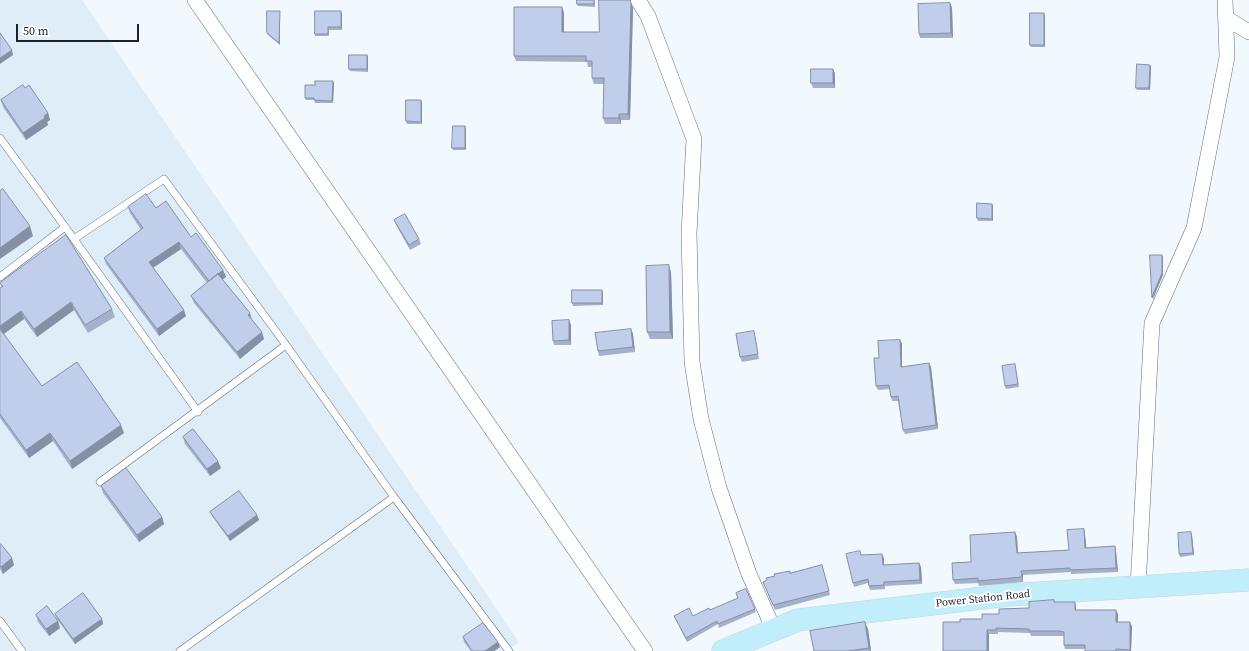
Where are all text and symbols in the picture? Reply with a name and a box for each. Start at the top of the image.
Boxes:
scale bar [18,16,141,42]
text: 50 m [23,23,49,39]
street label: Power Station Road [935,587,1031,611]

